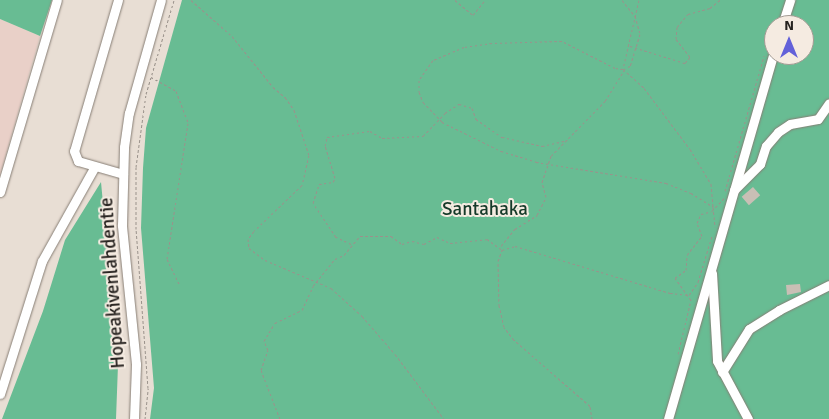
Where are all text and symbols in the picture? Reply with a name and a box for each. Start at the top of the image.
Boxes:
north arrow [764,15,814,65]
text: N [784,17,794,34]
street label: Hopeakivenlahdentie [96,197,130,369]
park label: Santahaka [442,199,528,221]

